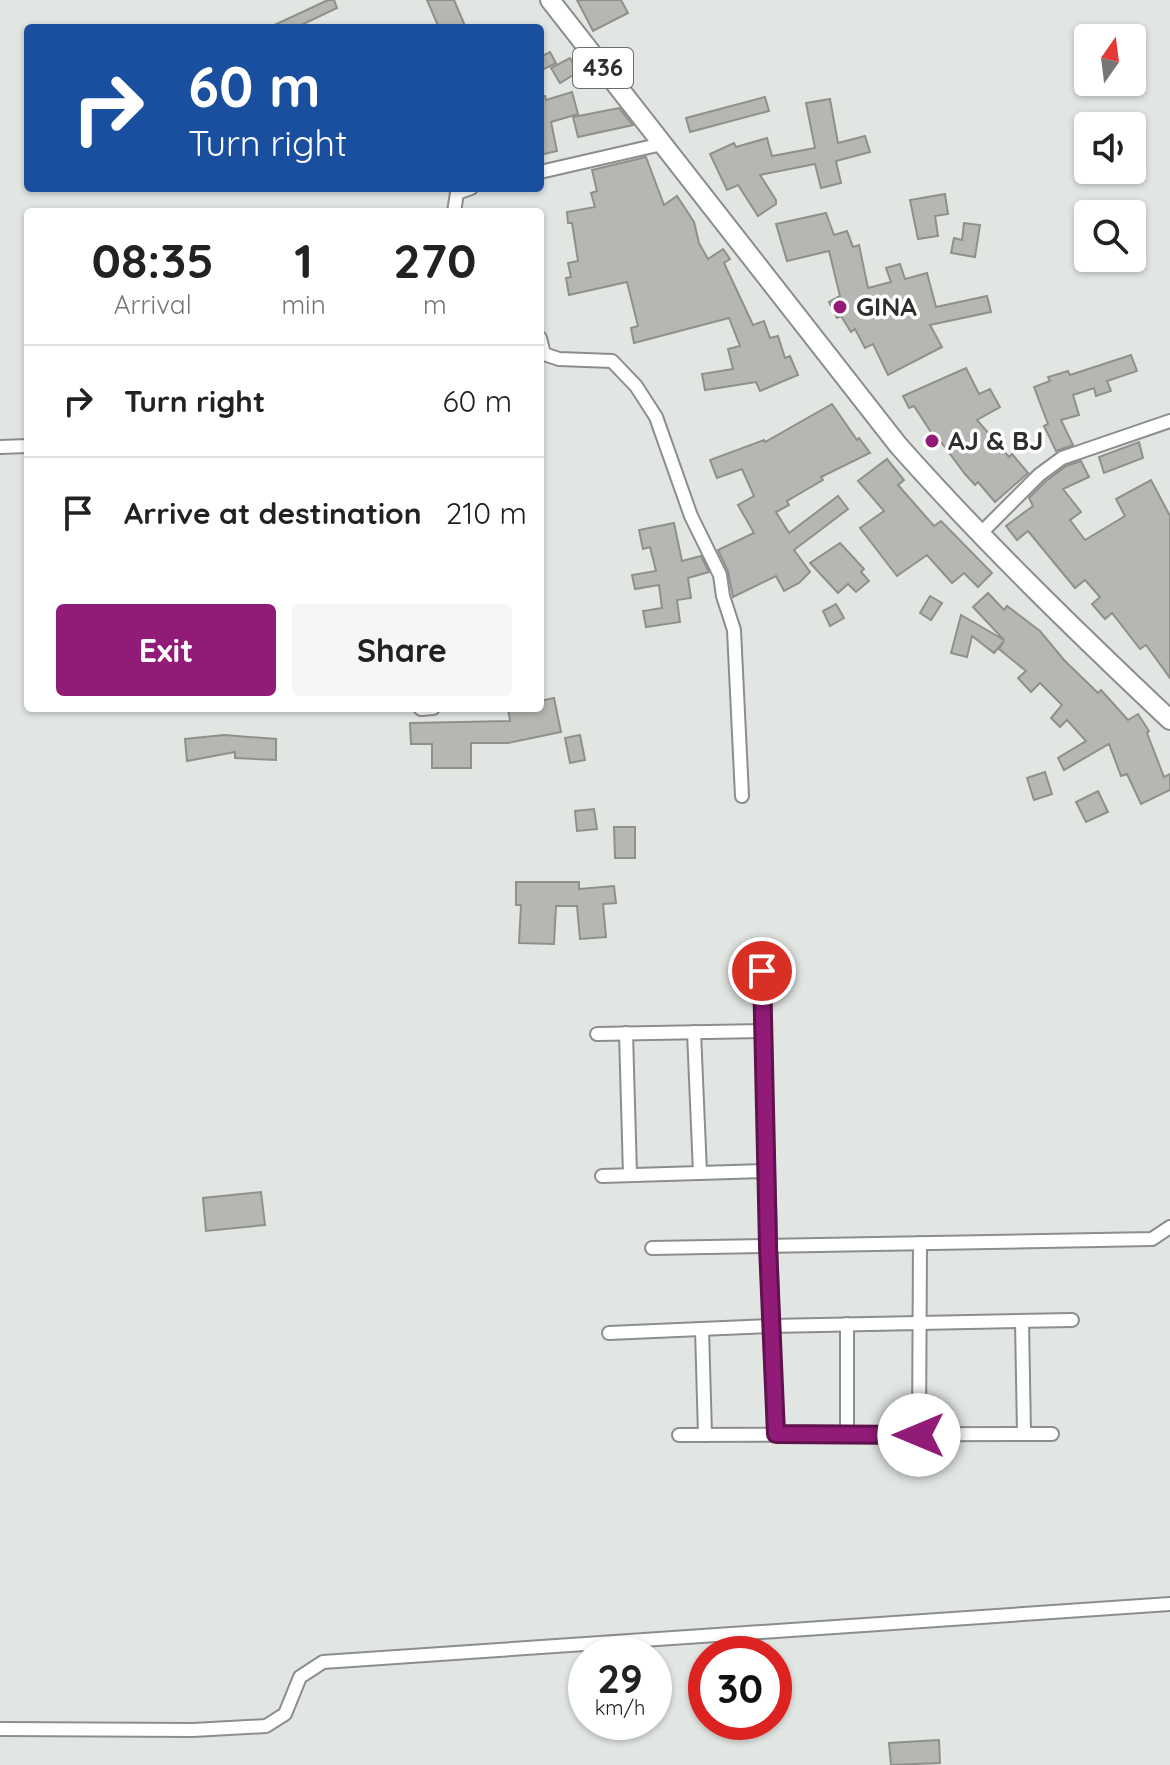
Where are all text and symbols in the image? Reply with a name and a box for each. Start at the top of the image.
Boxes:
north arrow [1074,24,1146,96]
map controls [1074,24,1146,272]
road number: 436 [573,48,633,88]
text: 60 m [188,51,321,121]
icon: right [56,56,160,160]
button: sound [1074,112,1146,184]
text: Turn right [188,120,347,165]
button: search [1074,200,1146,272]
text: 08:35 [92,230,214,290]
text: 1 [294,230,313,290]
text: 270 [393,230,476,290]
text: Arrival [114,288,192,321]
text: min [281,288,326,321]
text: m [423,288,447,321]
place label: GINA [856,290,917,323]
marker: GINA [831,298,849,316]
icon: right [56,379,100,423]
text: Turn right [124,382,265,420]
text: 60 m [442,382,512,420]
place label: AJ & BJ [948,424,1043,457]
marker: AJ & BJ [923,432,941,450]
icon: arrive [56,491,100,535]
text: Arrive at destination [124,494,422,532]
text: 210 m [446,494,527,532]
button: Exit [56,604,276,696]
button: Share [292,604,512,696]
pin [728,937,796,1005]
icon: arrive [740,949,784,993]
position arrow [877,1393,961,1477]
speed limit sign: 30 [688,1636,792,1740]
text: 29 [597,1653,643,1703]
text: km/h [595,1695,645,1720]

